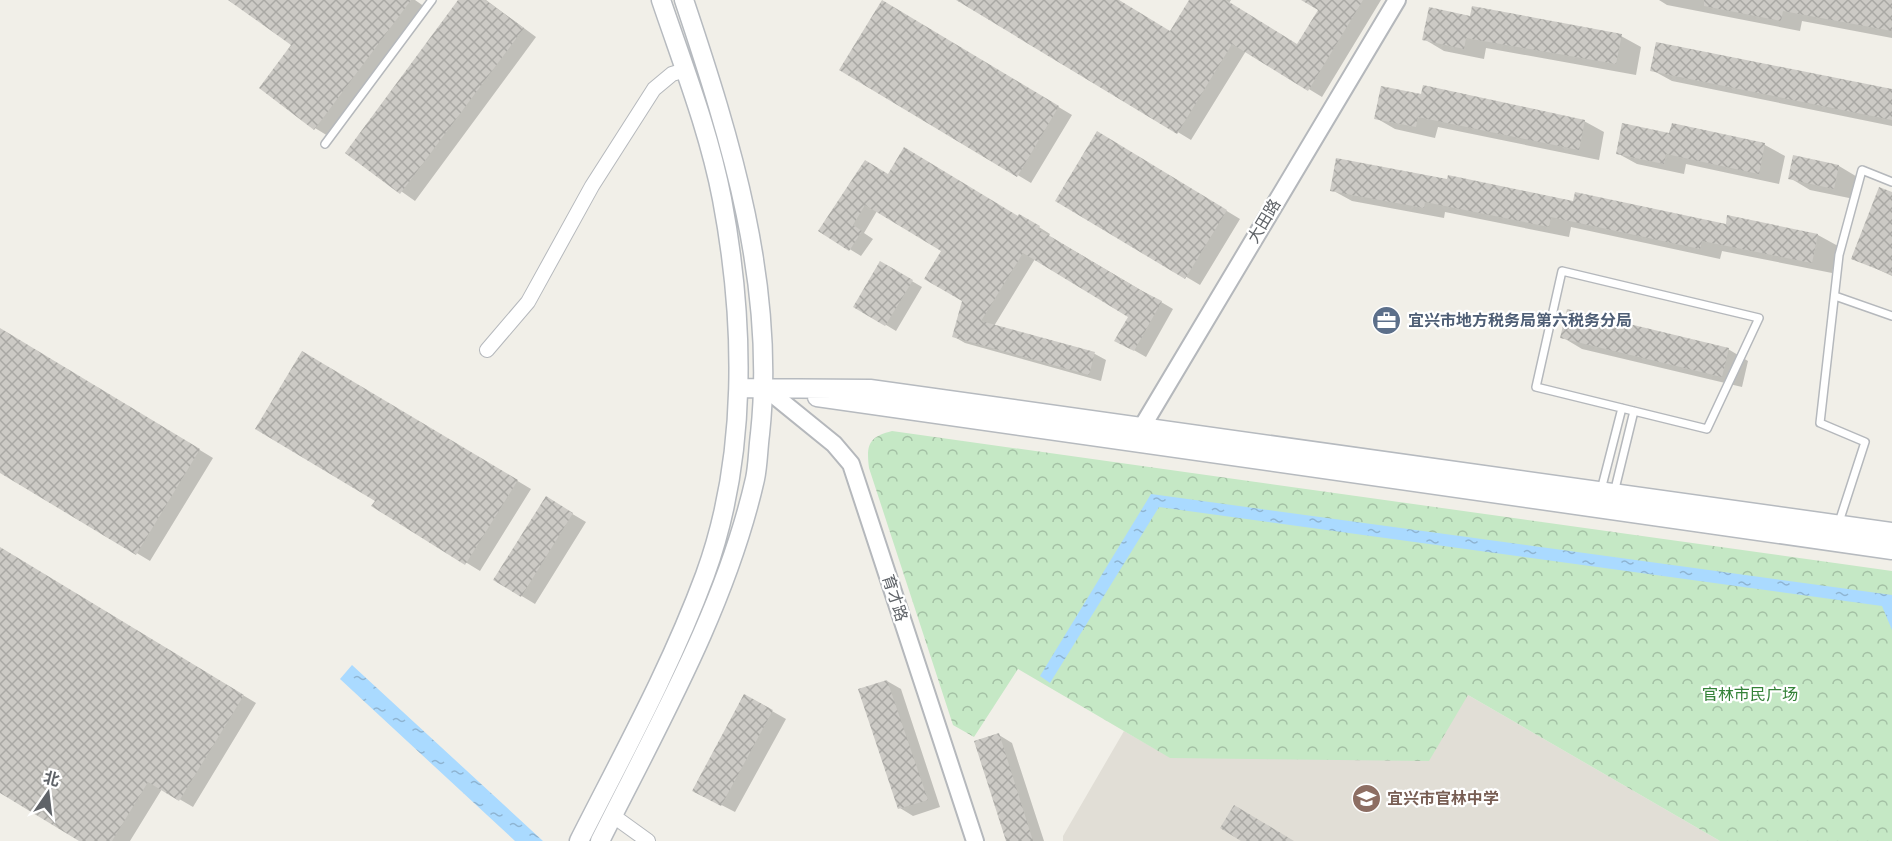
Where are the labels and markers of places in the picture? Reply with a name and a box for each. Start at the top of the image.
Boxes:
office icon: 宜兴市地方税务局第六税务分局 [1371,304,1403,336]
place label: 宜兴市地方税务局第六税务分局 [1408,311,1632,330]
school or university icon: 宜兴市官林中学 [1350,782,1382,814]
place label: 宜兴市官林中学 [1387,789,1499,808]

